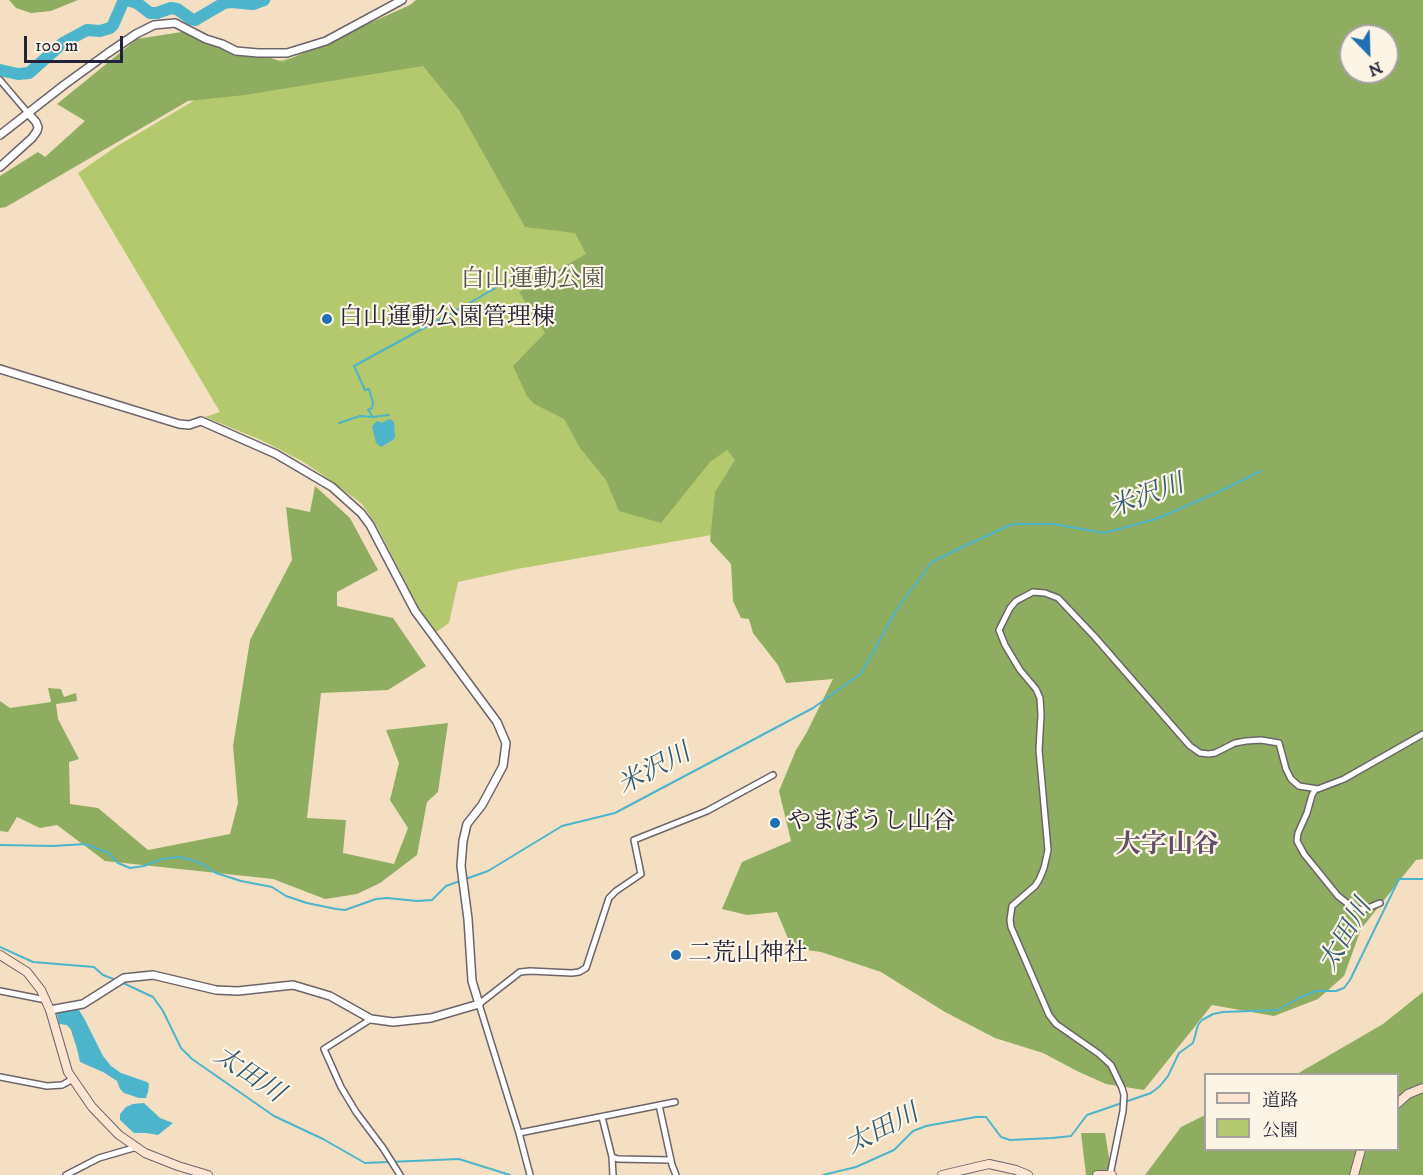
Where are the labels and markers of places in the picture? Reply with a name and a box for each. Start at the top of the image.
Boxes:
place label: 白山運動公園管理棟 [339,305,555,333]
marker: 白山運動公園管理棟 [320,312,334,326]
place label: やまぼうし山谷 [787,809,955,837]
marker: やまぼうし山谷 [768,816,782,830]
place label: 二荒山神社 [688,941,808,969]
marker: 二荒山神社 [669,948,683,962]

